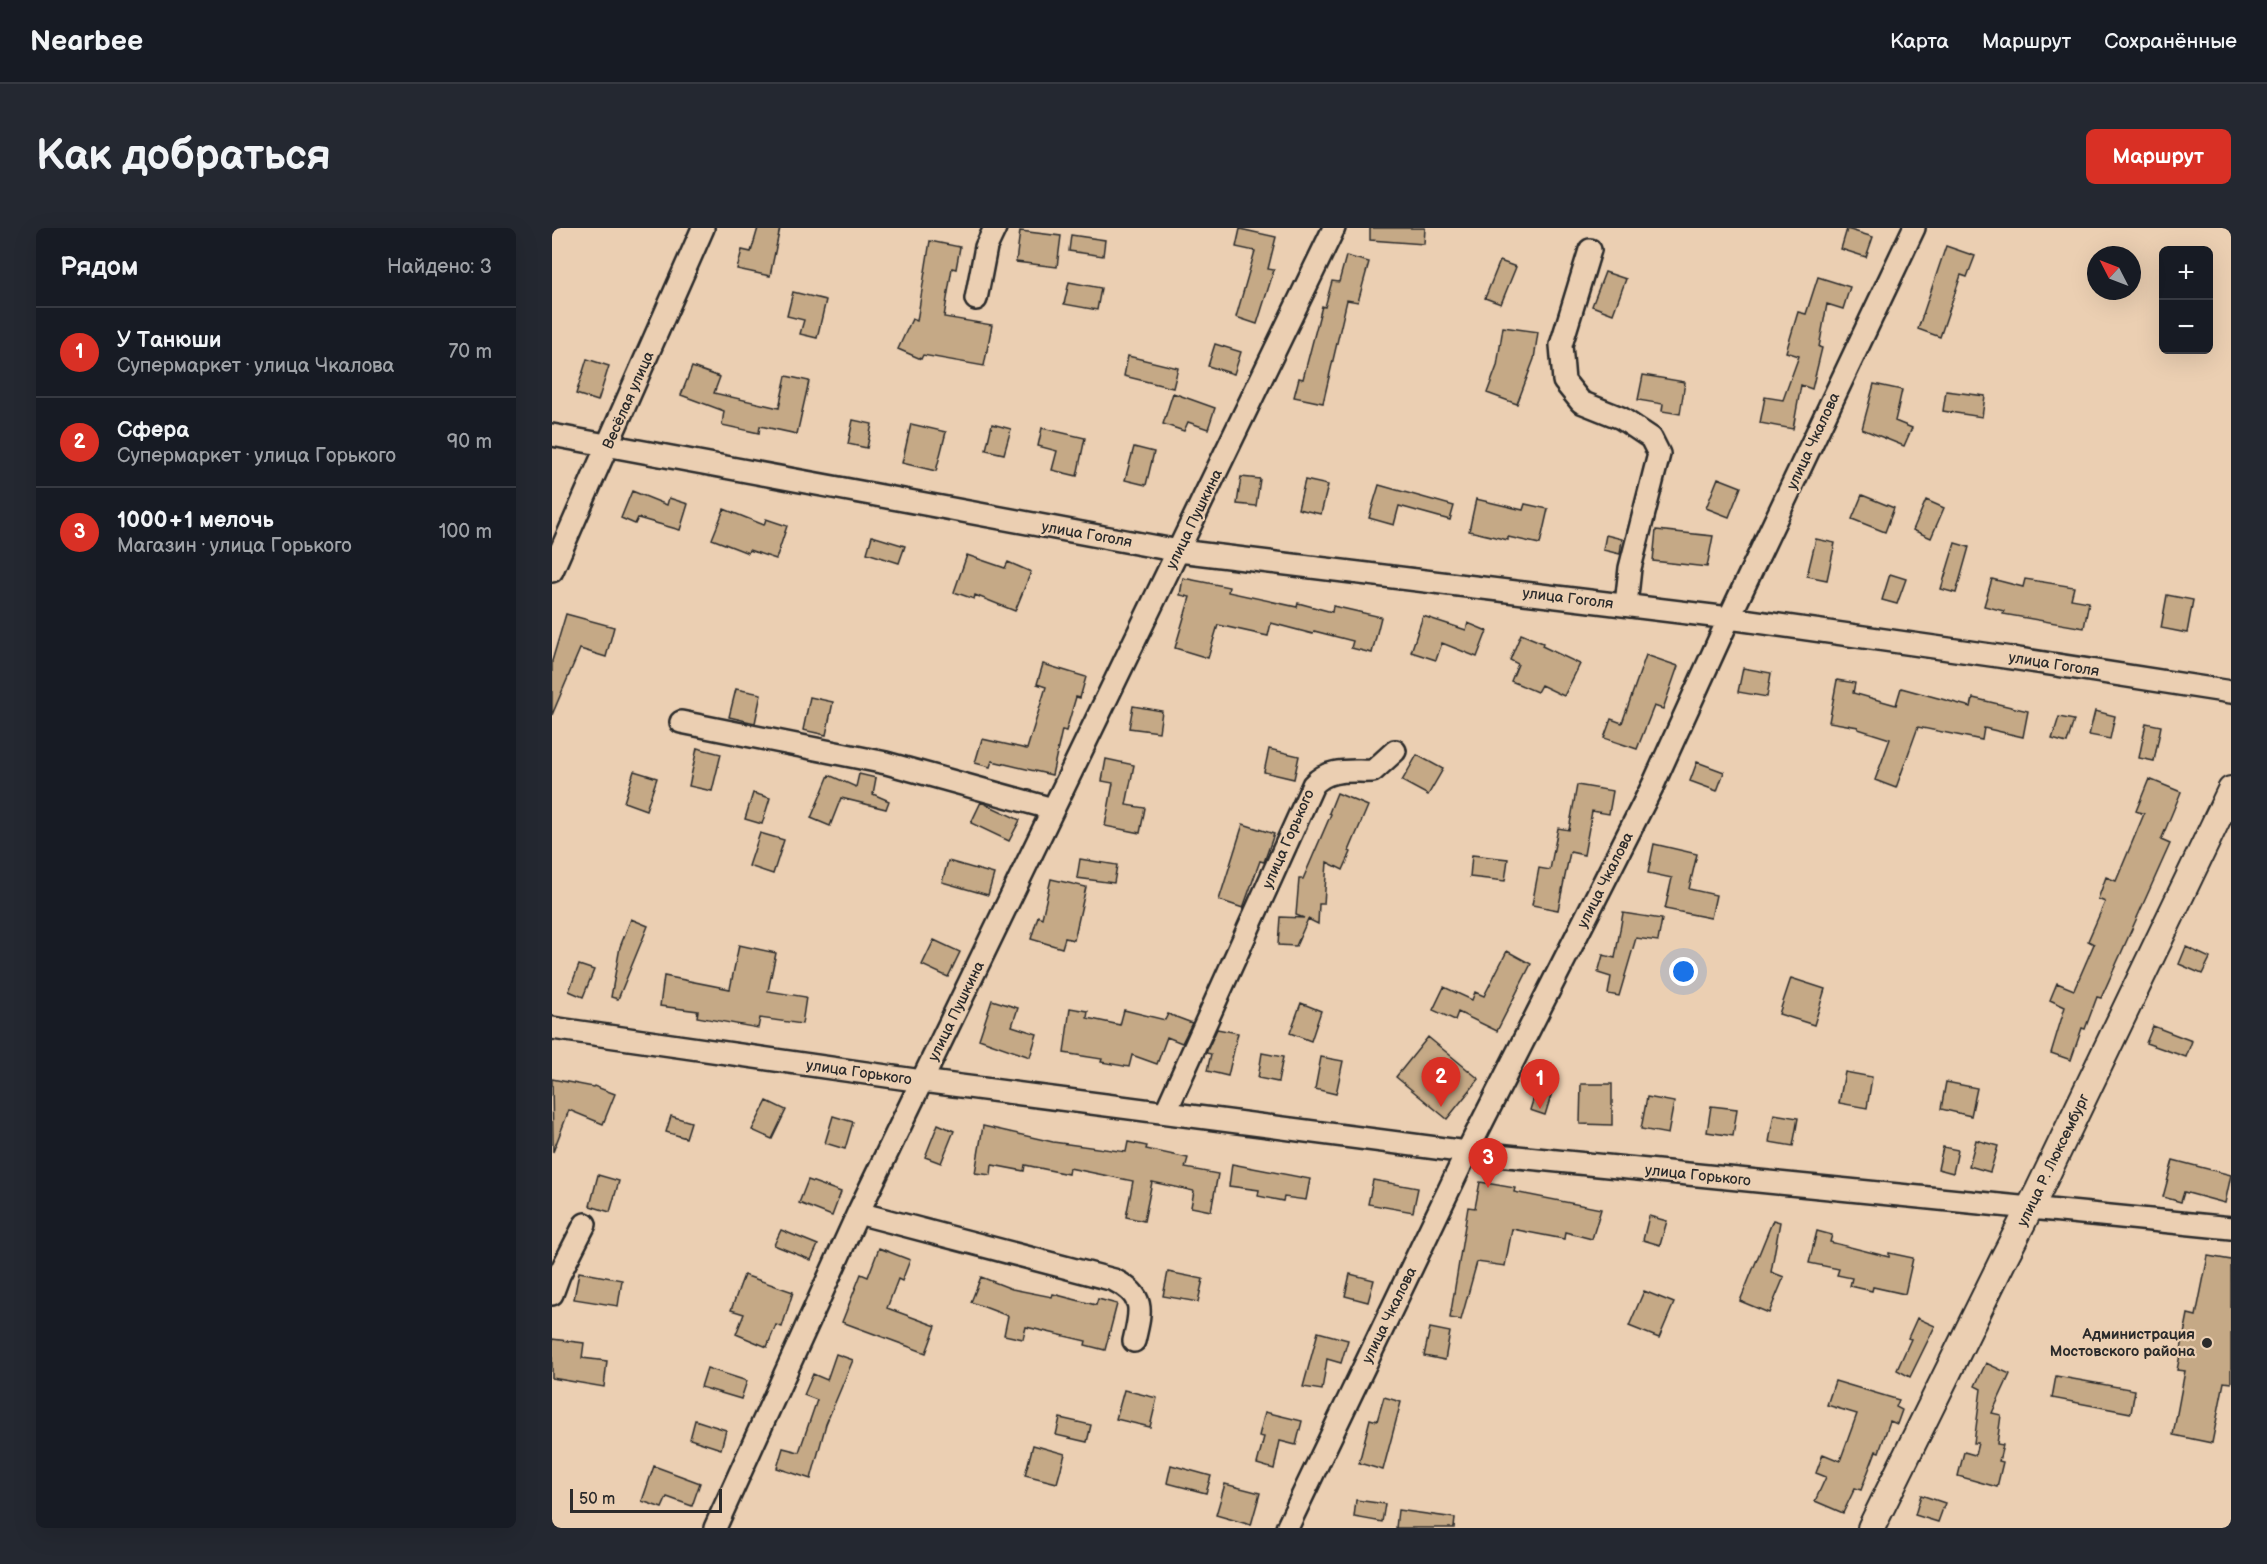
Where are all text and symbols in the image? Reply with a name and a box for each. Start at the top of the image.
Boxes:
text: Nearbee [30,25,143,58]
text: Карта [1890,29,1949,54]
text: Маршрут [1982,29,2071,54]
text: Сохранённые [2104,29,2237,54]
button: Маршрут [2086,129,2231,184]
text: Как добраться [36,131,331,182]
north arrow [2087,246,2141,300]
map controls [2159,246,2213,354]
button: + [2159,246,2213,300]
text: Рядом [60,252,138,283]
text: Найдено: 3 [387,255,492,279]
button: − [2159,300,2213,354]
text: У Танюши [117,327,221,354]
text: 1 [75,340,84,364]
text: 70 m [448,340,492,364]
street label: Весёлая улица [598,348,658,452]
text: Супермаркет · улица Чкалова [117,354,394,378]
street label: улица Чкалова [1783,389,1844,493]
text: Сфера [117,417,189,444]
text: 2 [74,430,85,454]
text: 90 m [447,430,492,454]
text: Супермаркет · улица Горького [117,444,396,468]
street label: улица Пушкина [1162,466,1227,572]
text: 1000+1 мелочь [117,507,274,534]
street label: улица Гоголя [1040,517,1134,552]
text: 3 [74,520,85,544]
text: 100 m [439,520,492,544]
text: Магазин · улица Горького [117,534,352,558]
street label: улица Гоголя [1521,583,1615,614]
street label: улица Гоголя [2007,648,2101,681]
street label: улица Горького [1258,787,1319,892]
street label: улица Чкалова [1573,829,1638,931]
your location [1669,957,1698,986]
street label: улица Пушкина [924,958,989,1064]
street label: улица Горького [805,1056,913,1089]
pin: 2 [1422,1058,1460,1107]
pin: 1 [1520,1060,1560,1109]
street label: улица Р. Люксембург [2013,1091,2094,1230]
pin: 3 [1468,1138,1508,1188]
street label: улица Горького [1644,1160,1752,1191]
street label: улица Чкалова [1358,1264,1421,1367]
place label: Администрация Мостовского района [2050,1325,2195,1361]
marker: Администрация Мостовского района [2200,1336,2214,1350]
scale bar [570,1486,722,1514]
text: 50 m [579,1490,615,1509]

